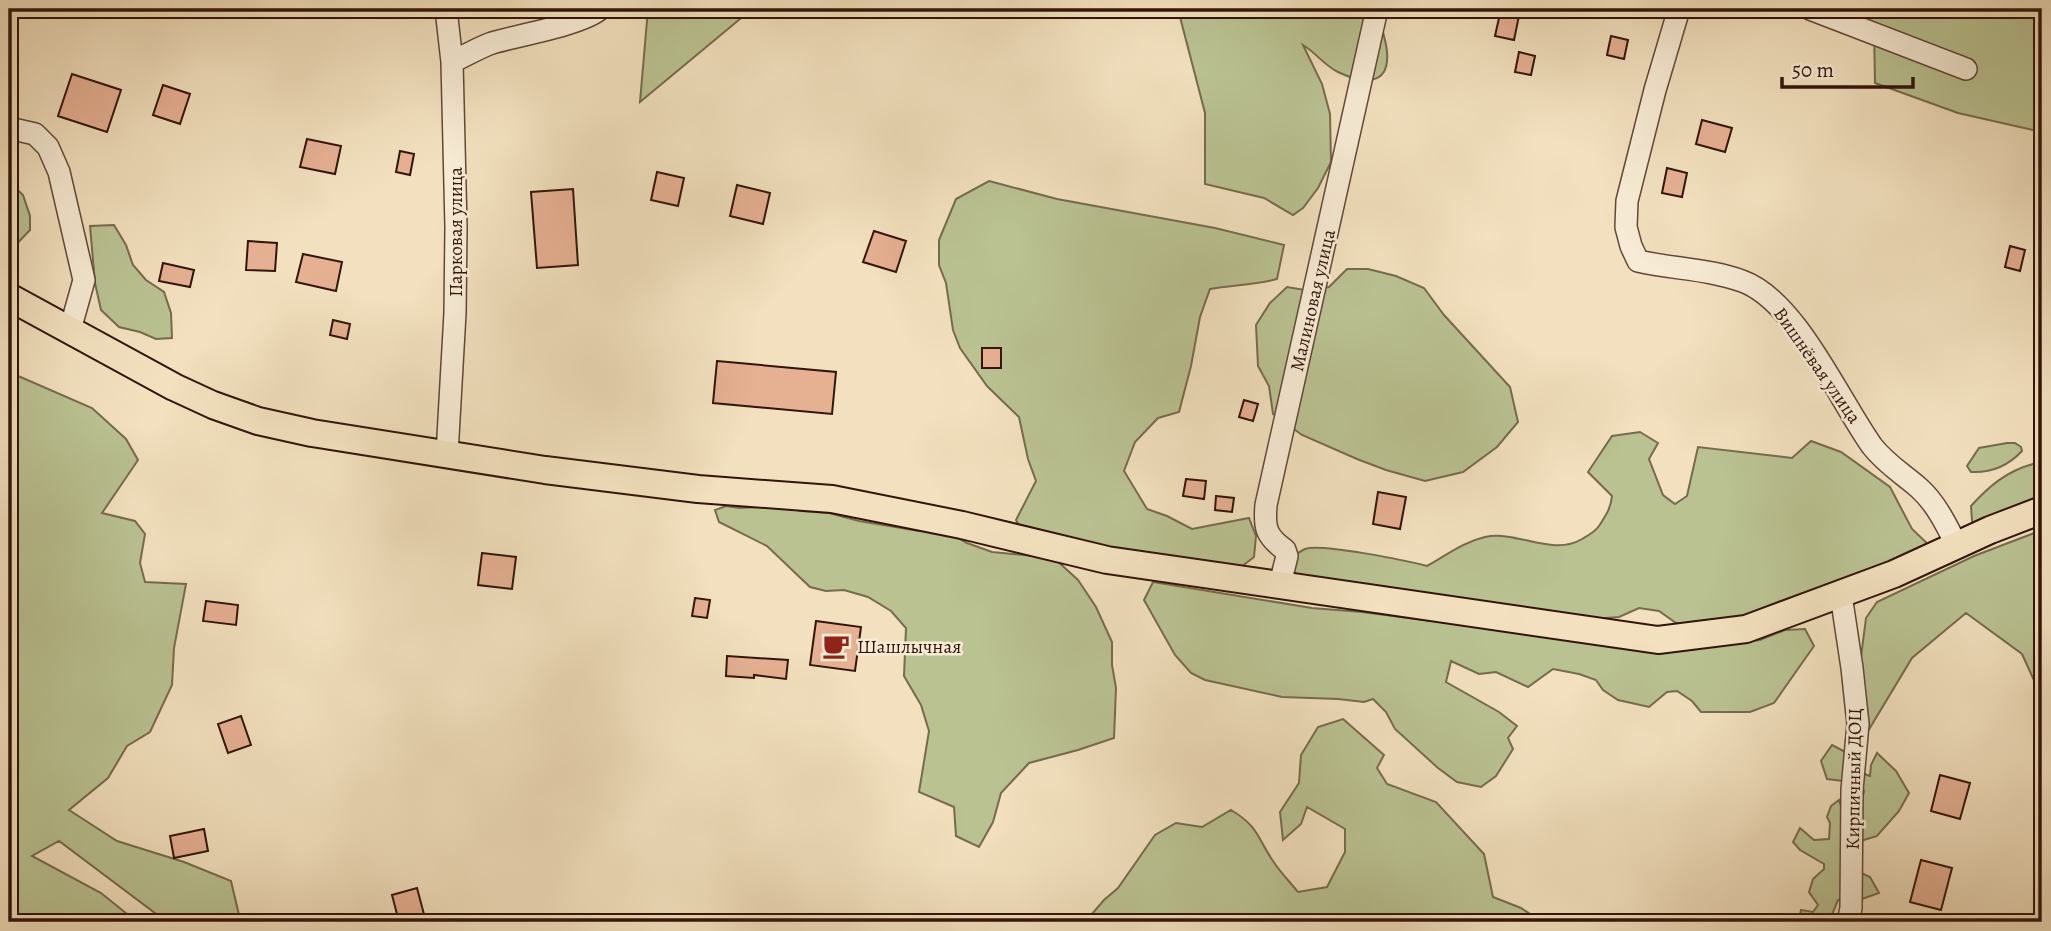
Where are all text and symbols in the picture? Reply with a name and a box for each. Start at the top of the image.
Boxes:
scale bar [1782,46,1913,90]
text: 50 m [1792,56,1834,84]
street label: Парковая улица [443,167,469,297]
street label: Малиновая улица [1284,226,1342,374]
street label: Вишнёвая улица [1767,302,1867,429]
cafe icon: Шашлычная [821,631,851,661]
place label: Шашлычная [857,634,961,660]
street label: Кирпичный ДОЦ [1840,708,1868,850]

